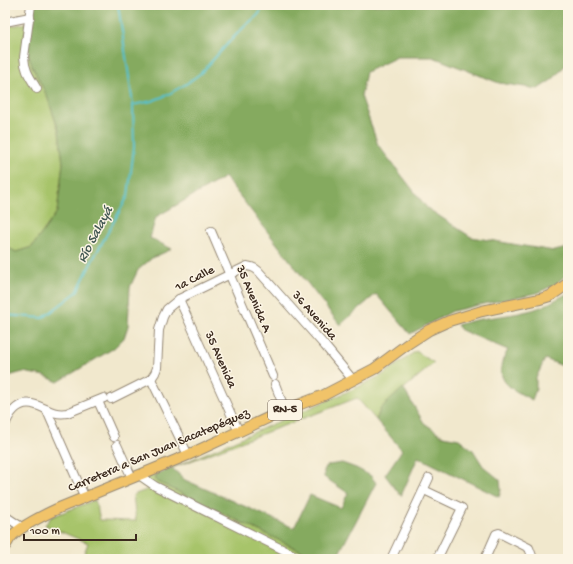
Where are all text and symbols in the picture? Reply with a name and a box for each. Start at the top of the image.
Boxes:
water label: Río Salayá [74,203,118,266]
street label: 35 Avenida A [232,262,274,336]
street label: 1a Calle [172,263,217,296]
street label: 36 Avenida [288,288,340,344]
street label: 35 Avenida [200,328,239,391]
road number: RN-5 [268,400,302,420]
street label: Carretera a San Juan Sacatepéquez [66,405,253,496]
scale bar [24,516,136,542]
text: 100 m [29,525,60,539]

